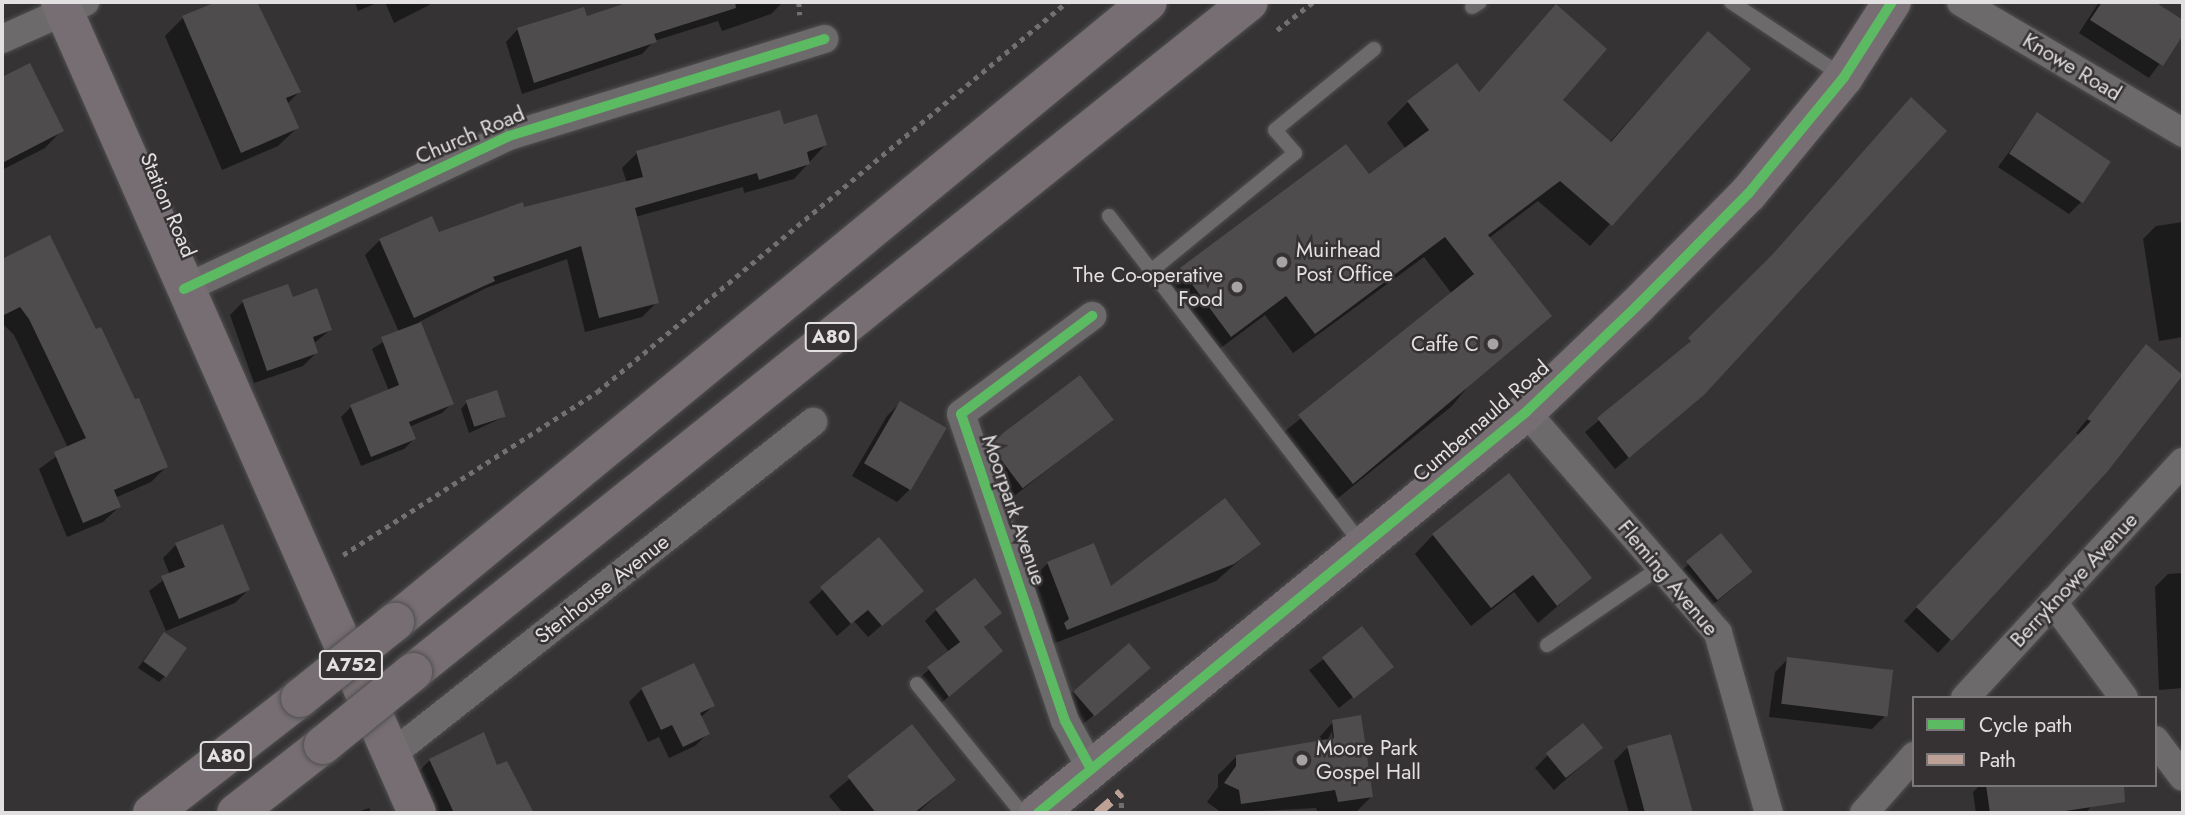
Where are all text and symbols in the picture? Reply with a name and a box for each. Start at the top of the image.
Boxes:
street label: Knowe Road [2018,28,2126,106]
street label: Church Road [412,101,528,169]
street label: Station Road [135,149,201,261]
place label: Muirhead Post Office [1296,237,1393,287]
marker: Muirhead Post Office [1274,254,1290,270]
place label: The Co-operative Food [1073,262,1223,312]
marker: The Co-operative Food [1229,279,1245,295]
road number: A80 [805,322,857,352]
place label: Caffe C [1411,331,1479,357]
marker: Caffe C [1485,336,1501,352]
street label: Cumbernauld Road [1408,355,1554,487]
street label: Moorpark Avenue [976,431,1052,589]
street label: Berryknowe Avenue [2005,508,2143,652]
street label: Fleming Avenue [1612,515,1724,641]
street label: Stenhouse Avenue [530,529,674,649]
road number: A752 [318,650,384,680]
legend [1912,696,2157,787]
text: Cycle path [1979,710,2072,740]
place label: Moore Park Gospel Hall [1316,735,1421,785]
road number: A80 [200,740,252,772]
text: Path [1979,745,2016,775]
marker: Moore Park Gospel Hall [1294,752,1310,768]

